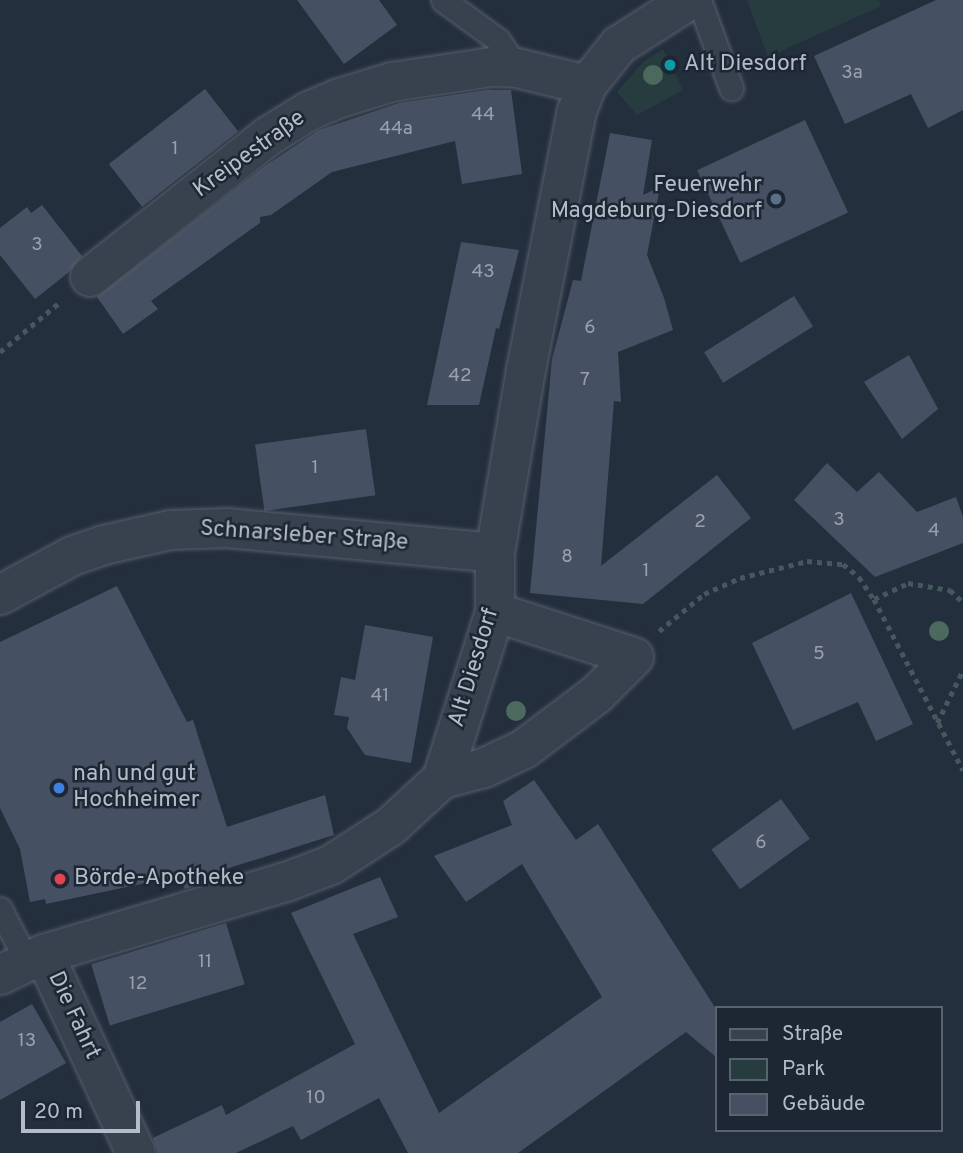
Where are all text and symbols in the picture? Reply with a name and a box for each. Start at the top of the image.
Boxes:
place label: Alt Diesdorf [684,51,806,79]
marker: Alt Diesdorf [662,57,678,73]
house number: 3a [841,63,863,85]
street label: Kreipestraße [189,105,311,205]
house number: 44 [471,105,495,127]
house number: 44a [379,119,413,141]
house number: 1 [171,139,179,161]
place label: Feuerwehr Magdeburg-Diesdorf [551,172,762,226]
marker: Feuerwehr Magdeburg-Diesdorf [768,191,784,207]
house number: 3 [31,235,43,257]
house number: 43 [471,262,495,284]
house number: 6 [584,318,596,340]
house number: 42 [448,366,472,388]
house number: 7 [580,370,590,392]
house number: 1 [311,458,319,480]
house number: 3 [833,510,845,532]
house number: 2 [694,512,706,534]
street label: Schnarsleber Straße [199,516,409,558]
house number: 4 [928,521,940,543]
house number: 8 [561,547,573,569]
house number: 1 [642,561,650,583]
street label: Alt Diesdorf [444,605,506,731]
house number: 5 [813,644,825,666]
house number: 41 [371,686,389,708]
place label: nah und gut Hochheimer [73,761,200,815]
marker: nah und gut Hochheimer [51,780,67,796]
house number: 6 [755,833,767,855]
place label: Börde-Apotheke [74,865,244,893]
marker: Börde-Apotheke [52,871,68,887]
house number: 11 [198,952,212,974]
street label: Die Fahrt [41,968,105,1064]
house number: 12 [129,974,147,996]
legend [715,1006,942,1132]
text: Straße [782,1021,843,1048]
house number: 13 [18,1031,36,1053]
text: Park [782,1056,825,1083]
scale bar [24,1086,144,1130]
house number: 10 [306,1088,326,1110]
text: Gebäude [782,1091,865,1118]
text: 20 m [34,1099,83,1126]

